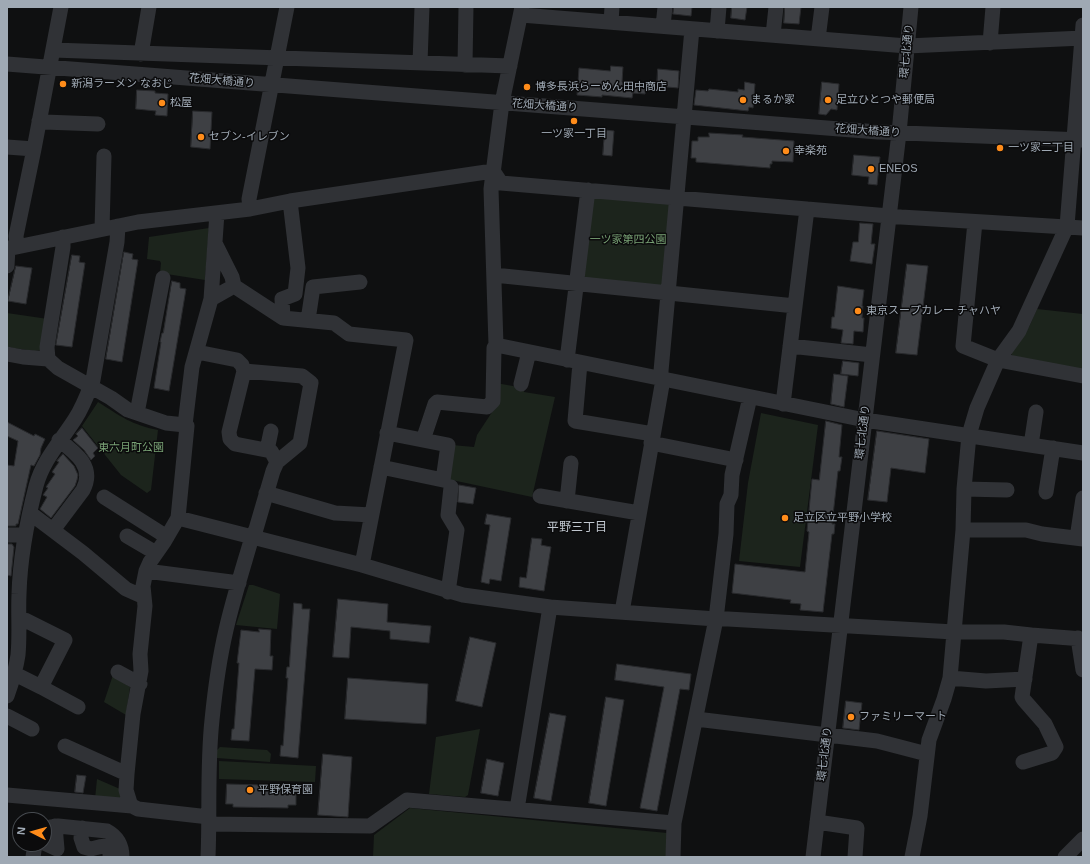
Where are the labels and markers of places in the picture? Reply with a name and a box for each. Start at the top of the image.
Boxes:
place label: 新潟ラーメン なおじ [71,77,173,91]
marker: 新潟ラーメン なおじ [58,79,68,89]
place label: 博多長浜らーめん田中商店 [535,80,667,94]
marker: 博多長浜らーめん田中商店 [522,82,532,92]
place label: まるか家 [751,93,795,107]
place label: 足立ひとつや郵便局 [836,93,935,107]
marker: まるか家 [738,95,748,105]
marker: 足立ひとつや郵便局 [823,95,833,105]
place label: 松屋 [170,96,192,110]
marker: 松屋 [157,98,167,108]
marker: 一ツ家一丁目 [569,116,579,126]
place label: 一ツ家一丁目 [541,127,607,141]
place label: セブン-イレブン [209,130,290,144]
marker: セブン-イレブン [196,132,206,142]
place label: 一ツ家二丁目 [1008,141,1074,155]
marker: 一ツ家二丁目 [995,143,1005,153]
place label: 幸楽苑 [794,144,827,158]
marker: 幸楽苑 [781,146,791,156]
place label: ENEOS [879,162,918,176]
marker: ENEOS [866,164,876,174]
place label: 東京スープカレー チャハヤ [866,304,1001,318]
marker: 東京スープカレー チャハヤ [853,306,863,316]
place label: 足立区立平野小学校 [793,511,892,525]
marker: 足立区立平野小学校 [780,513,790,523]
place label: ファミリーマート [859,710,947,724]
marker: ファミリーマート [846,712,856,722]
place label: 平野保育園 [258,783,313,797]
marker: 平野保育園 [245,785,255,795]

